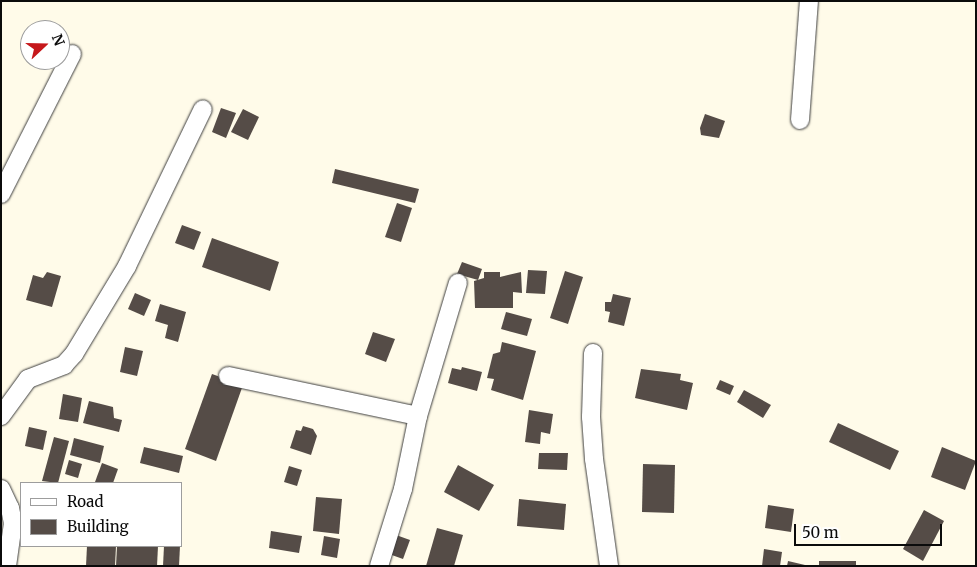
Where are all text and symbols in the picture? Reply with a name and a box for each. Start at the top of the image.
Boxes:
north arrow [20,20,70,70]
text: N [48,32,68,48]
legend [20,482,182,547]
text: Road [67,492,103,511]
scale bar [797,514,944,546]
text: Building [67,517,129,536]
text: 50 m [802,523,839,542]

